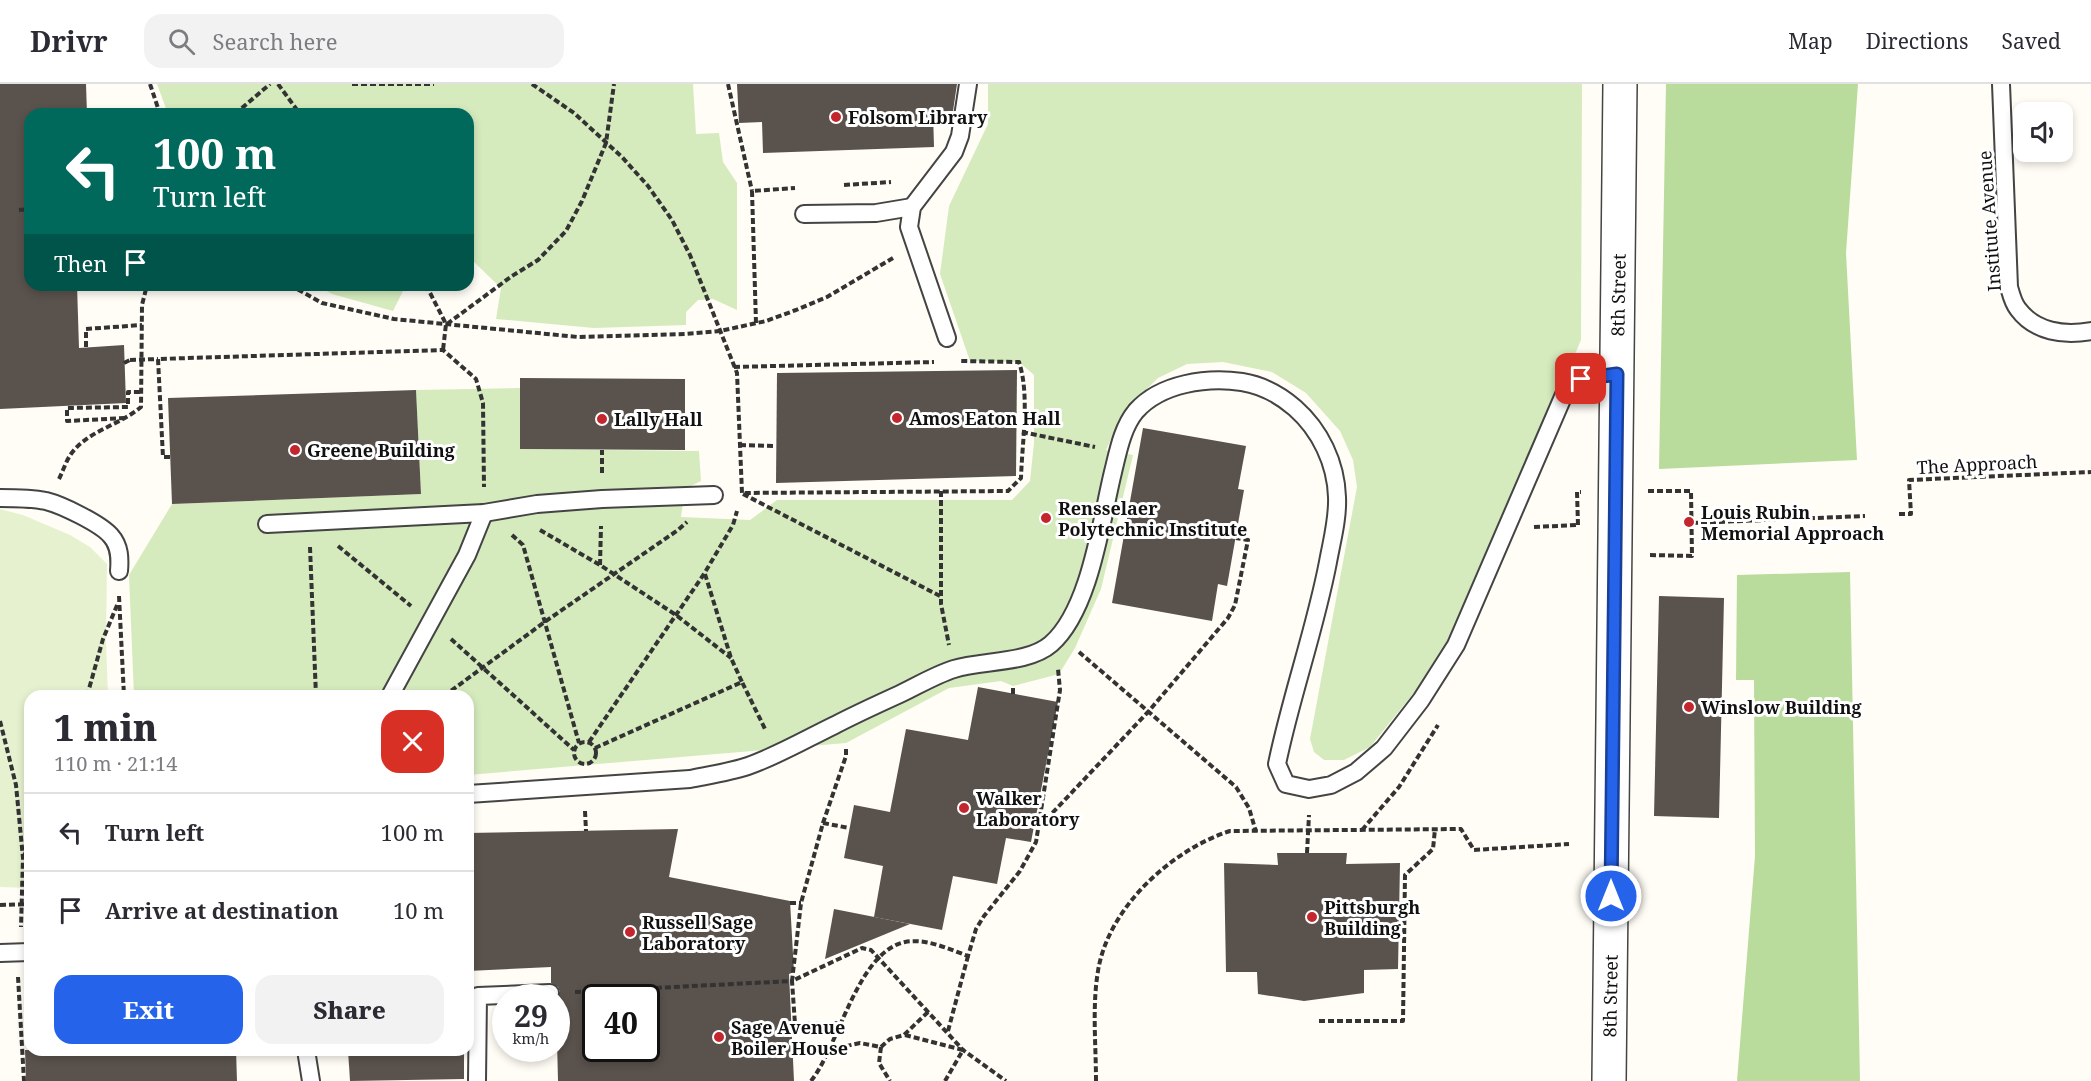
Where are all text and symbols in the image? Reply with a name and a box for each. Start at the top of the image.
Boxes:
search box [144,14,564,68]
text: Drivr [30,22,108,60]
icon: search [165,25,198,58]
text: Search here [213,26,337,56]
text: Map [1788,27,1833,55]
text: Directions [1866,27,1968,55]
text: Saved [2001,27,2061,55]
map controls [2013,102,2073,162]
button: sound [2013,102,2073,162]
place label: Folsom Library [848,105,988,129]
marker: Folsom Library [829,110,843,124]
text: 100 m [153,124,277,181]
icon: left [54,132,132,210]
street label: Institute Avenue [1972,150,2006,292]
text: Turn left [153,178,266,215]
icon: arrive [119,246,152,279]
text: Then [54,248,107,278]
street label: 8th Street [1605,253,1631,337]
pin [1555,353,1606,404]
icon: arrive [1564,362,1597,395]
place label: Amos Eaton Hall [909,406,1061,430]
place label: Lally Hall [614,407,703,431]
marker: Amos Eaton Hall [890,411,904,425]
marker: Lally Hall [595,412,609,426]
place label: Greene Building [307,438,456,462]
marker: Greene Building [288,443,302,457]
street label: The Approach [1916,449,2038,479]
place label: Rensselaer Polytechnic Institute [1058,496,1247,541]
place label: Louis Rubin Memorial Approach [1701,500,1884,545]
marker: Rensselaer Polytechnic Institute [1039,511,1053,525]
marker: Louis Rubin Memorial Approach [1682,515,1696,529]
place label: Winslow Building [1701,695,1862,719]
marker: Winslow Building [1682,700,1696,714]
text: 1 min [54,703,157,752]
button: close [381,710,444,773]
text: 110 m · 21:14 [54,750,177,777]
place label: Walker Laboratory [976,786,1080,831]
marker: Walker Laboratory [957,801,971,815]
icon: left [54,816,87,849]
text: Turn left [105,817,204,847]
text: 100 m [381,817,444,847]
position arrow [1579,864,1643,928]
icon: arrive [54,894,87,927]
text: Arrive at destination [105,895,339,925]
text: 10 m [393,895,444,925]
place label: Pittsburgh Building [1324,895,1420,940]
place label: Russell Sage Laboratory [642,910,753,955]
marker: Pittsburgh Building [1305,910,1319,924]
marker: Russell Sage Laboratory [623,925,637,939]
street label: 8th Street [1597,954,1623,1038]
button: Exit [54,975,243,1044]
button: Share [255,975,444,1044]
speed limit sign: 40 [582,984,660,1062]
text: 29 [514,995,548,1036]
place label: Sage Avenue Boiler House [731,1015,848,1060]
text: km/h [513,1028,549,1048]
marker: Sage Avenue Boiler House [712,1030,726,1044]

